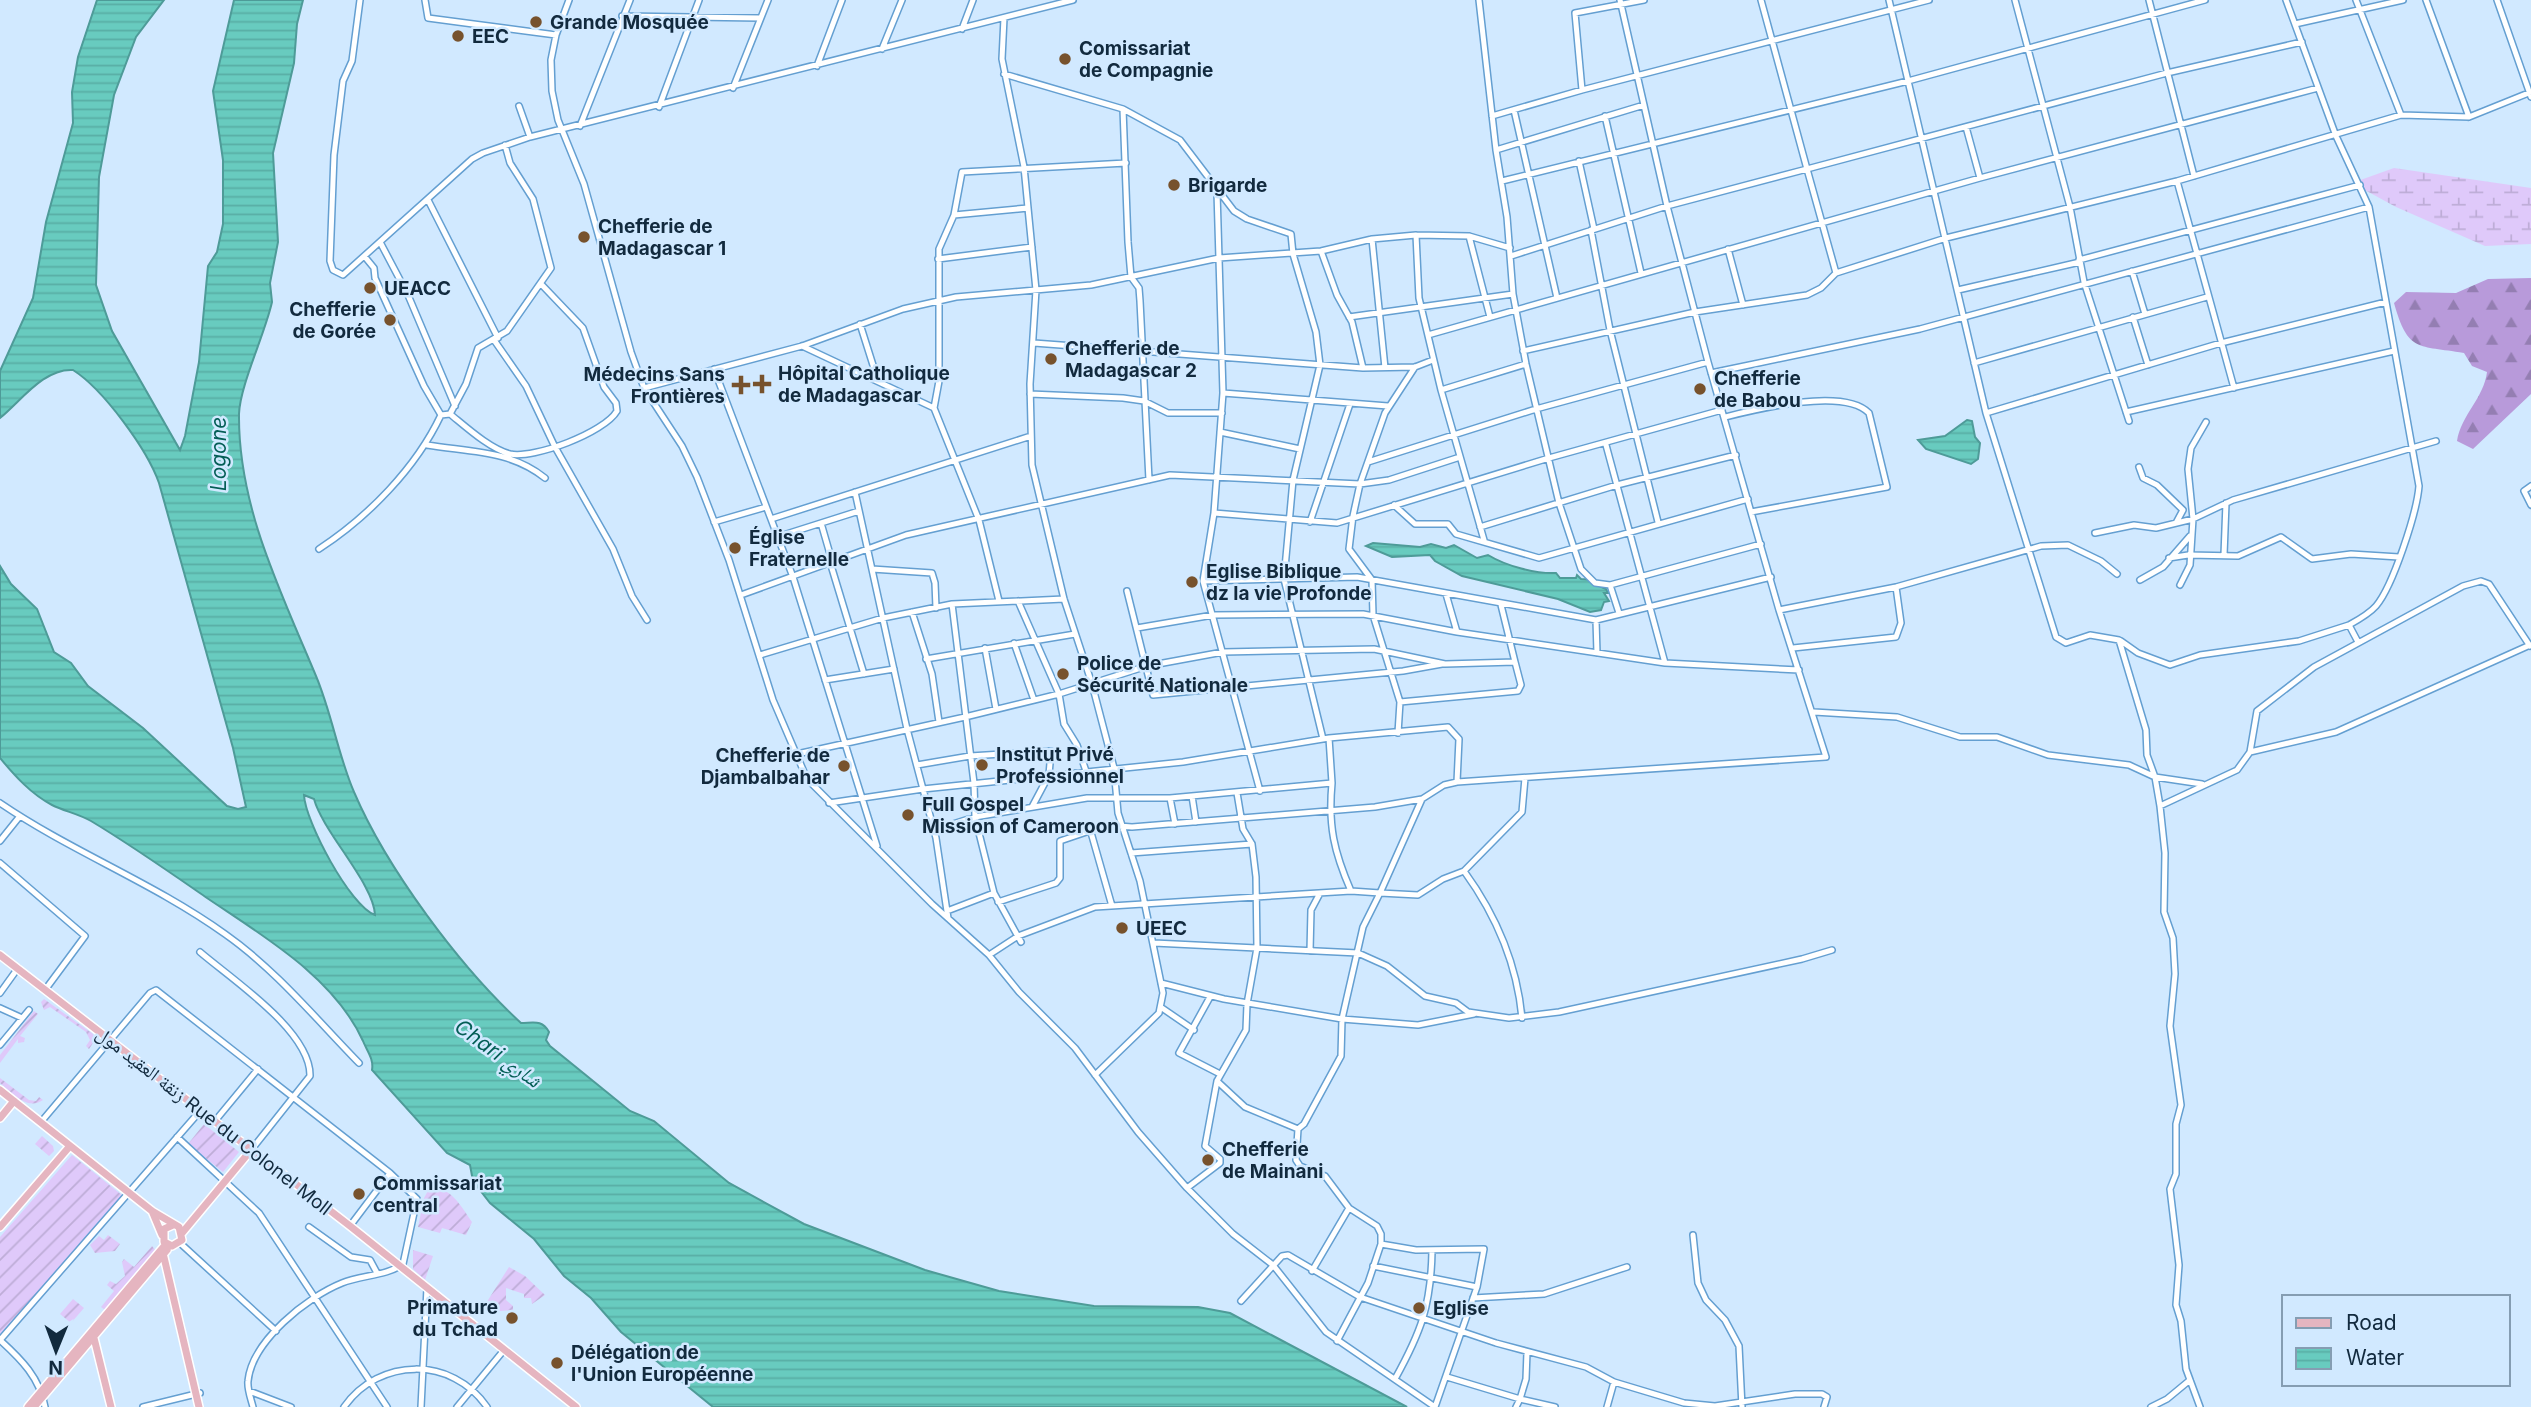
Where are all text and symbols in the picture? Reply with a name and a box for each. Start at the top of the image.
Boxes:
place label: Grande Mosquée [550,11,709,34]
marker: Grande Mosquée [528,14,544,30]
place label: EEC [472,25,509,48]
marker: EEC [450,28,466,44]
place label: Comissariat de Compagnie [1079,37,1213,82]
marker: Comissariat de Compagnie [1057,51,1073,67]
place label: Brigarde [1188,174,1267,197]
marker: Brigarde [1166,177,1182,193]
place label: Chefferie de Madagascar 1 [598,215,726,260]
marker: Chefferie de Madagascar 1 [576,229,592,245]
place label: UEACC [384,277,451,300]
marker: UEACC [362,280,378,296]
place label: Chefferie de Gorée [289,298,376,343]
marker: Chefferie de Gorée [382,312,398,328]
place label: Chefferie de Madagascar 2 [1065,337,1197,382]
marker: Chefferie de Madagascar 2 [1043,351,1059,367]
place label: Hôpital Catholique de Madagascar [778,362,950,407]
place label: Médecins Sans Frontières [583,363,725,408]
place label: Chefferie de Babou [1714,367,1801,412]
marker: Hôpital Catholique de Madagascar [752,374,772,394]
marker: Médecins Sans Frontières [731,375,751,395]
marker: Chefferie de Babou [1692,381,1708,397]
water label: Logone [206,417,231,491]
place label: Église Fraternelle [749,526,849,571]
marker: Église Fraternelle [727,540,743,556]
place label: Eglise Biblique dz la vie Profonde [1206,560,1372,605]
marker: Eglise Biblique dz la vie Profonde [1184,574,1200,590]
place label: Police de Sécurité Nationale [1077,652,1248,697]
marker: Police de Sécurité Nationale [1055,666,1071,682]
place label: Institut Privé Professionnel [996,743,1124,788]
place label: Chefferie de Djambalbahar [701,744,830,789]
marker: Institut Privé Professionnel [974,757,990,773]
marker: Chefferie de Djambalbahar [836,758,852,774]
place label: Full Gospel Mission of Cameroon [922,793,1119,838]
marker: Full Gospel Mission of Cameroon [900,807,916,823]
place label: UEEC [1136,917,1187,940]
marker: UEEC [1114,920,1130,936]
water label: Chari شاري [448,1013,547,1097]
street label: زنقة العقيد مول Rue du Colonel Moll [92,1022,336,1220]
place label: Chefferie de Mainani [1222,1138,1324,1183]
marker: Chefferie de Mainani [1200,1152,1216,1168]
place label: Commissariat central [373,1172,502,1217]
marker: Commissariat central [351,1186,367,1202]
legend [2282,1295,2510,1386]
place label: Primature du Tchad [407,1296,498,1341]
place label: Eglise [1433,1297,1489,1320]
marker: Eglise [1411,1300,1427,1316]
marker: Primature du Tchad [504,1310,520,1326]
text: Road [2346,1310,2397,1335]
north arrow [21,1316,91,1386]
place label: Délégation de l'Union Européenne [571,1341,753,1386]
text: Water [2346,1345,2404,1370]
marker: Délégation de l'Union Européenne [549,1355,565,1371]
text: N [48,1356,63,1379]

